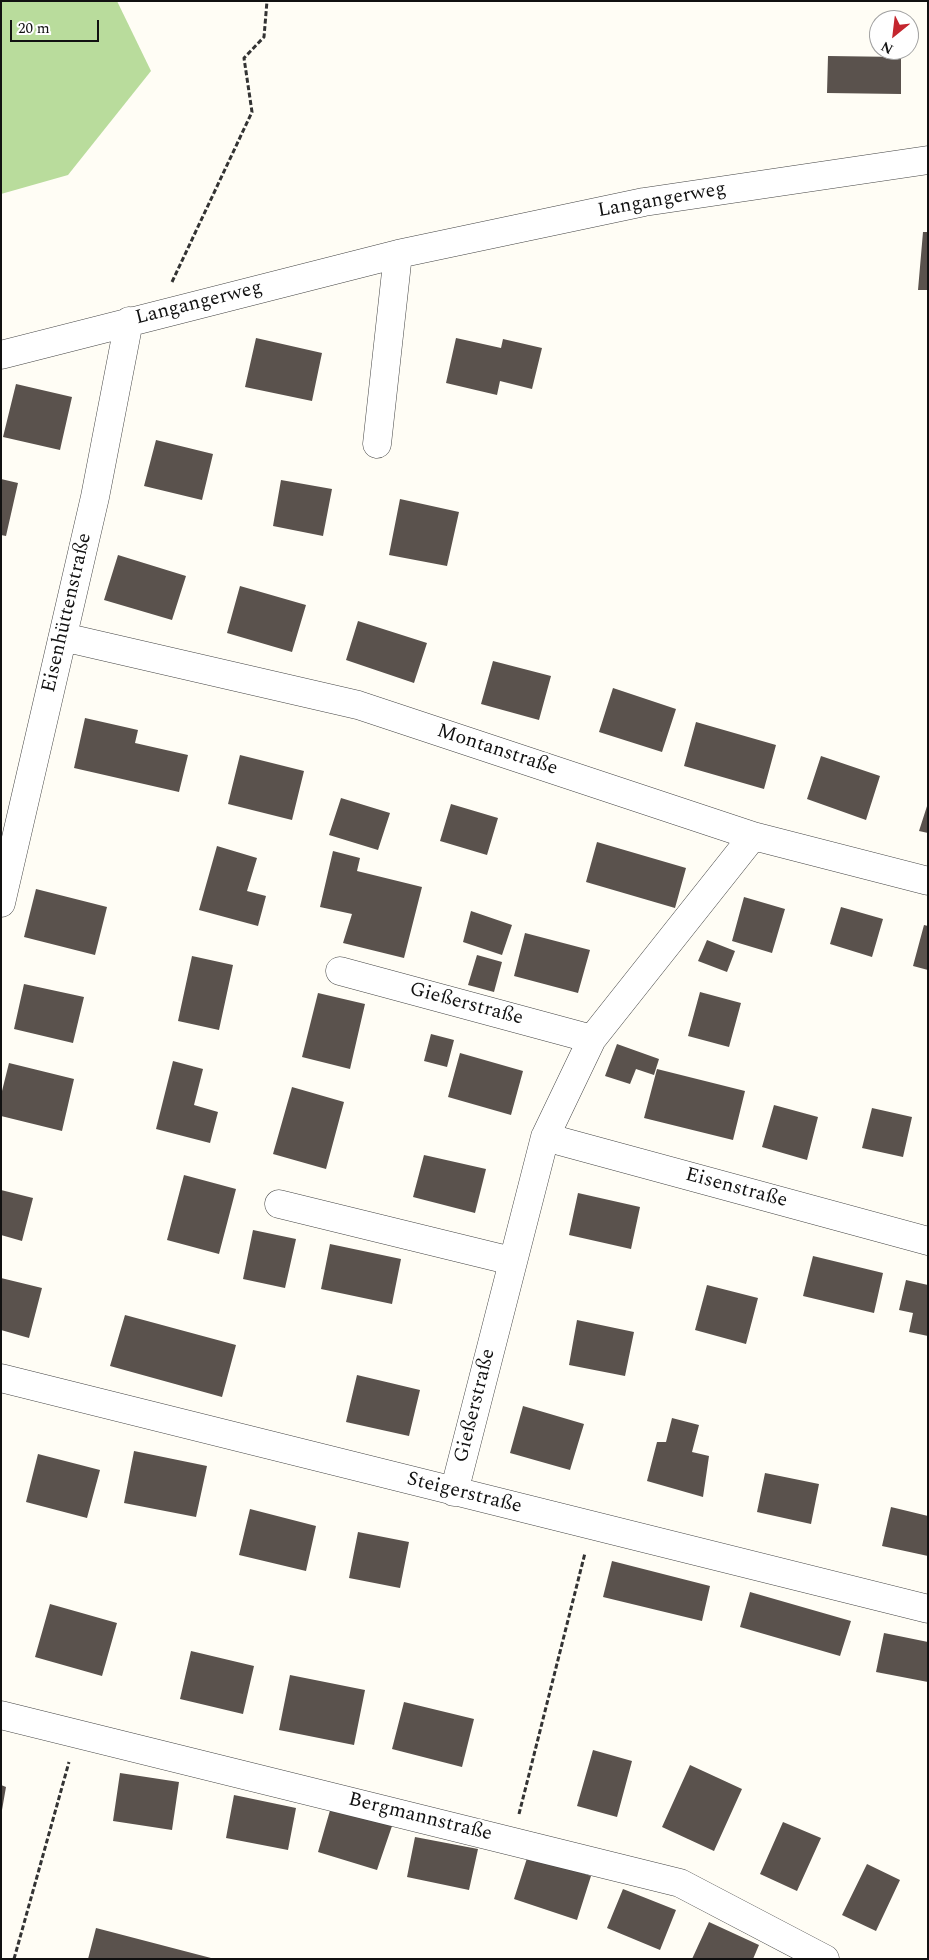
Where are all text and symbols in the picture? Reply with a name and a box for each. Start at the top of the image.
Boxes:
scale bar [12,10,101,42]
north arrow [869,10,919,60]
text: 20 m [18,17,50,40]
text: N [877,36,897,60]
street label: Langangerweg [596,178,728,224]
street label: Langangerweg [133,277,265,331]
street label: Eisenhüttenstraße [38,531,98,695]
street label: Montanstraße [434,720,560,782]
street label: Gießerstraße [407,978,525,1032]
street label: Eisenstraße [682,1164,790,1214]
street label: Gießerstraße [450,1347,502,1465]
street label: Steigerstraße [404,1468,524,1520]
street label: Bergmannstraße [346,1789,494,1847]

